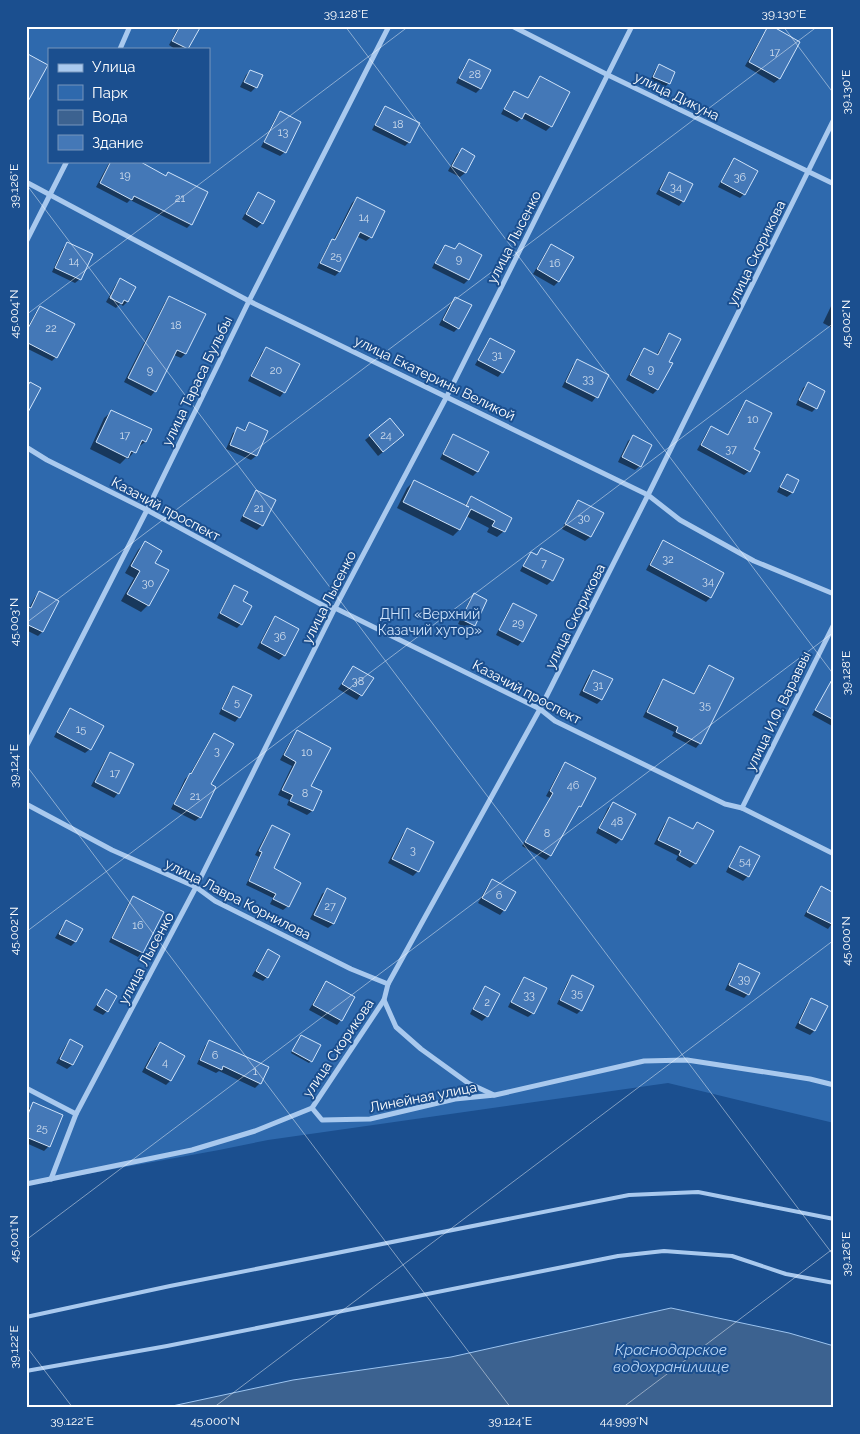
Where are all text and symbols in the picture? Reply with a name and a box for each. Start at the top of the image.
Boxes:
text: 39.128°E [324,7,368,21]
text: 39.130°E [762,7,806,21]
house number: 17 [770,46,780,59]
legend [48,48,210,162]
text: Улица [92,58,136,76]
house number: 28 [469,68,481,81]
street label: улица Дикуна [632,69,722,123]
text: 39.130°E [839,70,853,114]
text: Парк [92,84,128,102]
text: Вода [92,108,128,126]
house number: 18 [392,118,404,131]
house number: 13 [278,126,288,139]
text: Здание [92,134,144,152]
text: 39.126°E [7,164,21,208]
house number: 19 [119,169,131,182]
house number: 36 [734,171,747,184]
house number: 34 [670,181,682,194]
street label: улица Лысенко [484,188,544,286]
house number: 21 [175,192,186,205]
street label: улица Скорикова [724,198,788,308]
house number: 14 [359,211,369,224]
house number: 25 [330,250,342,263]
house number: 9 [456,253,462,266]
house number: 14 [69,255,79,268]
house number: 16 [549,257,561,270]
text: 45.004°N [7,290,21,338]
text: 45.002°N [839,300,853,348]
street label: улица Тараса Бульбы [159,314,235,448]
house number: 18 [170,319,182,332]
house number: 22 [45,322,57,335]
street label: улица Екатерины Великой [352,332,518,424]
house number: 31 [492,349,503,362]
house number: 9 [648,363,654,376]
house number: 9 [147,364,153,377]
house number: 20 [270,364,282,377]
house number: 33 [582,373,594,386]
house number: 10 [747,413,759,426]
house number: 17 [120,429,130,442]
house number: 24 [380,429,392,442]
house number: 37 [725,443,737,456]
street label: Казачий проспект [109,474,223,545]
house number: 21 [254,502,265,515]
house number: 30 [578,512,591,525]
street label: улица Лысенко [299,548,359,646]
house number: 32 [662,553,674,566]
house number: 7 [541,557,547,570]
street label: улица Скорикова [542,561,608,671]
house number: 34 [702,575,714,588]
house number: 30 [142,577,155,590]
text: 45.003°N [7,598,21,646]
park label: ДНП «Верхний Казачий хутор» [378,606,482,638]
house number: 29 [512,617,524,630]
house number: 36 [274,630,287,643]
street label: улица И.Ф. Вараввы [742,649,814,773]
text: 39.128°E [839,651,853,695]
street label: Казачий проспект [470,657,584,728]
house number: 38 [352,675,364,688]
house number: 31 [593,679,604,692]
house number: 5 [234,696,240,709]
house number: 35 [699,699,711,712]
house number: 15 [76,723,86,736]
text: 39.124°E [7,744,21,788]
house number: 3 [214,745,220,758]
house number: 10 [301,746,313,759]
house number: 17 [110,767,120,780]
house number: 46 [567,779,580,792]
house number: 8 [302,787,308,800]
house number: 21 [190,790,201,803]
house number: 48 [611,815,623,828]
house number: 8 [544,827,550,840]
house number: 3 [410,844,416,857]
street label: улица Лавра Корнилова [162,855,314,943]
house number: 54 [739,855,751,868]
house number: 6 [496,889,503,902]
house number: 27 [324,900,336,913]
text: 45.002°N [7,907,21,955]
street label: улица Лысенко [115,909,177,1007]
text: 45.000°N [839,916,853,966]
house number: 16 [132,919,144,932]
house number: 39 [738,973,750,986]
house number: 35 [571,987,583,1000]
house number: 33 [523,989,535,1002]
street label: улица Скорикова [299,996,377,1100]
house number: 2 [484,996,490,1009]
house number: 6 [212,1049,219,1062]
house number: 4 [162,1056,168,1069]
house number: 1 [253,1065,258,1078]
street label: Линейная улица [368,1079,478,1115]
house number: 25 [36,1122,48,1135]
text: 45.001°N [7,1215,21,1263]
text: 39.126°E [839,1232,853,1276]
text: 39.122°E [7,1325,21,1369]
water label: Краснодарское водохранилище [613,1341,729,1376]
text: 39.122°E [50,1414,94,1428]
text: 45.000°N [190,1414,240,1428]
text: 39.124°E [488,1414,532,1428]
text: 44.999°N [600,1414,648,1428]

